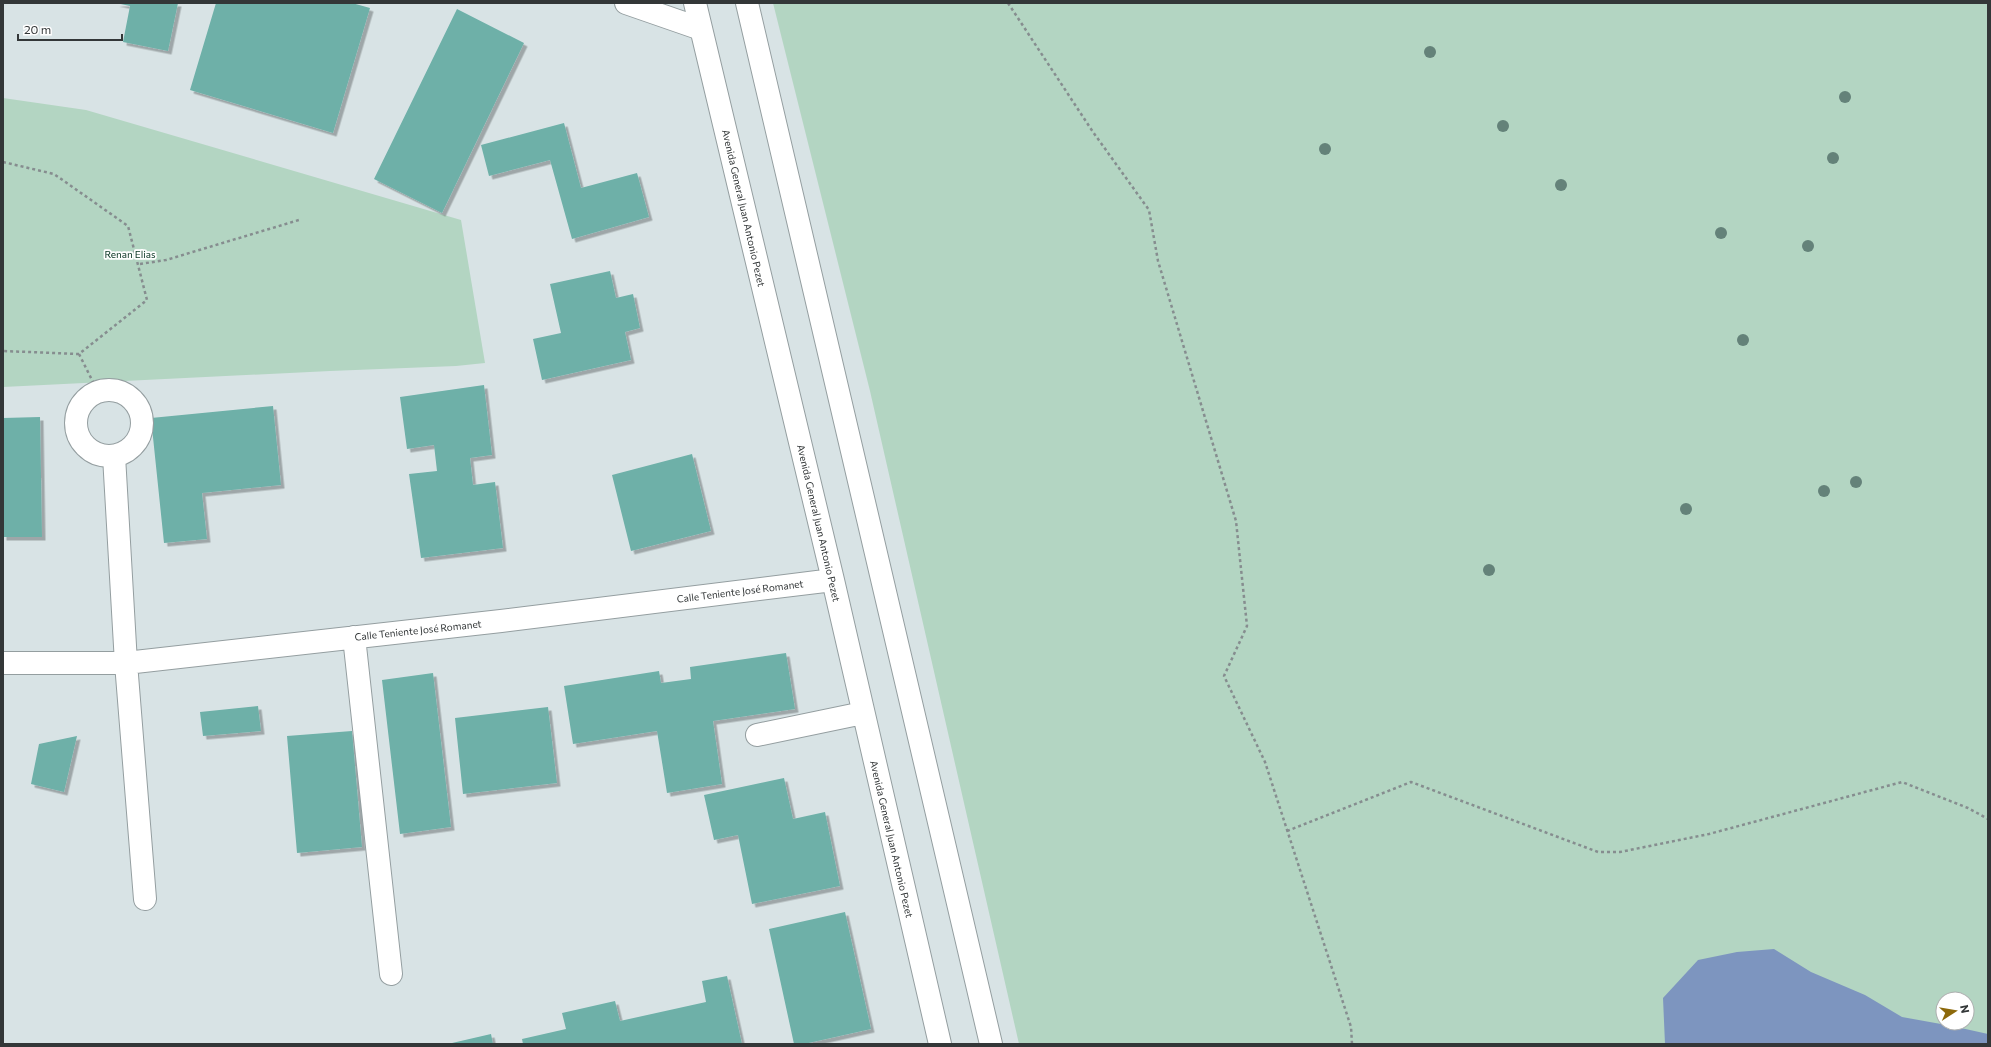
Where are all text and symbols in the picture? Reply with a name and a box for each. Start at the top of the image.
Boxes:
scale bar [18,16,122,42]
text: 20 m [24,22,51,36]
street label: Avenida General Juan Antonio Pezet [720,128,768,288]
park label: Renan Elias [104,248,156,260]
street label: Avenida General Juan Antonio Pezet [795,443,843,603]
street label: Calle Teniente José Romanet [676,577,804,605]
street label: Calle Teniente José Romanet [354,617,482,643]
street label: Avenida General Juan Antonio Pezet [868,759,916,919]
north arrow [1935,991,1975,1031]
text: N [1958,1003,1972,1014]

